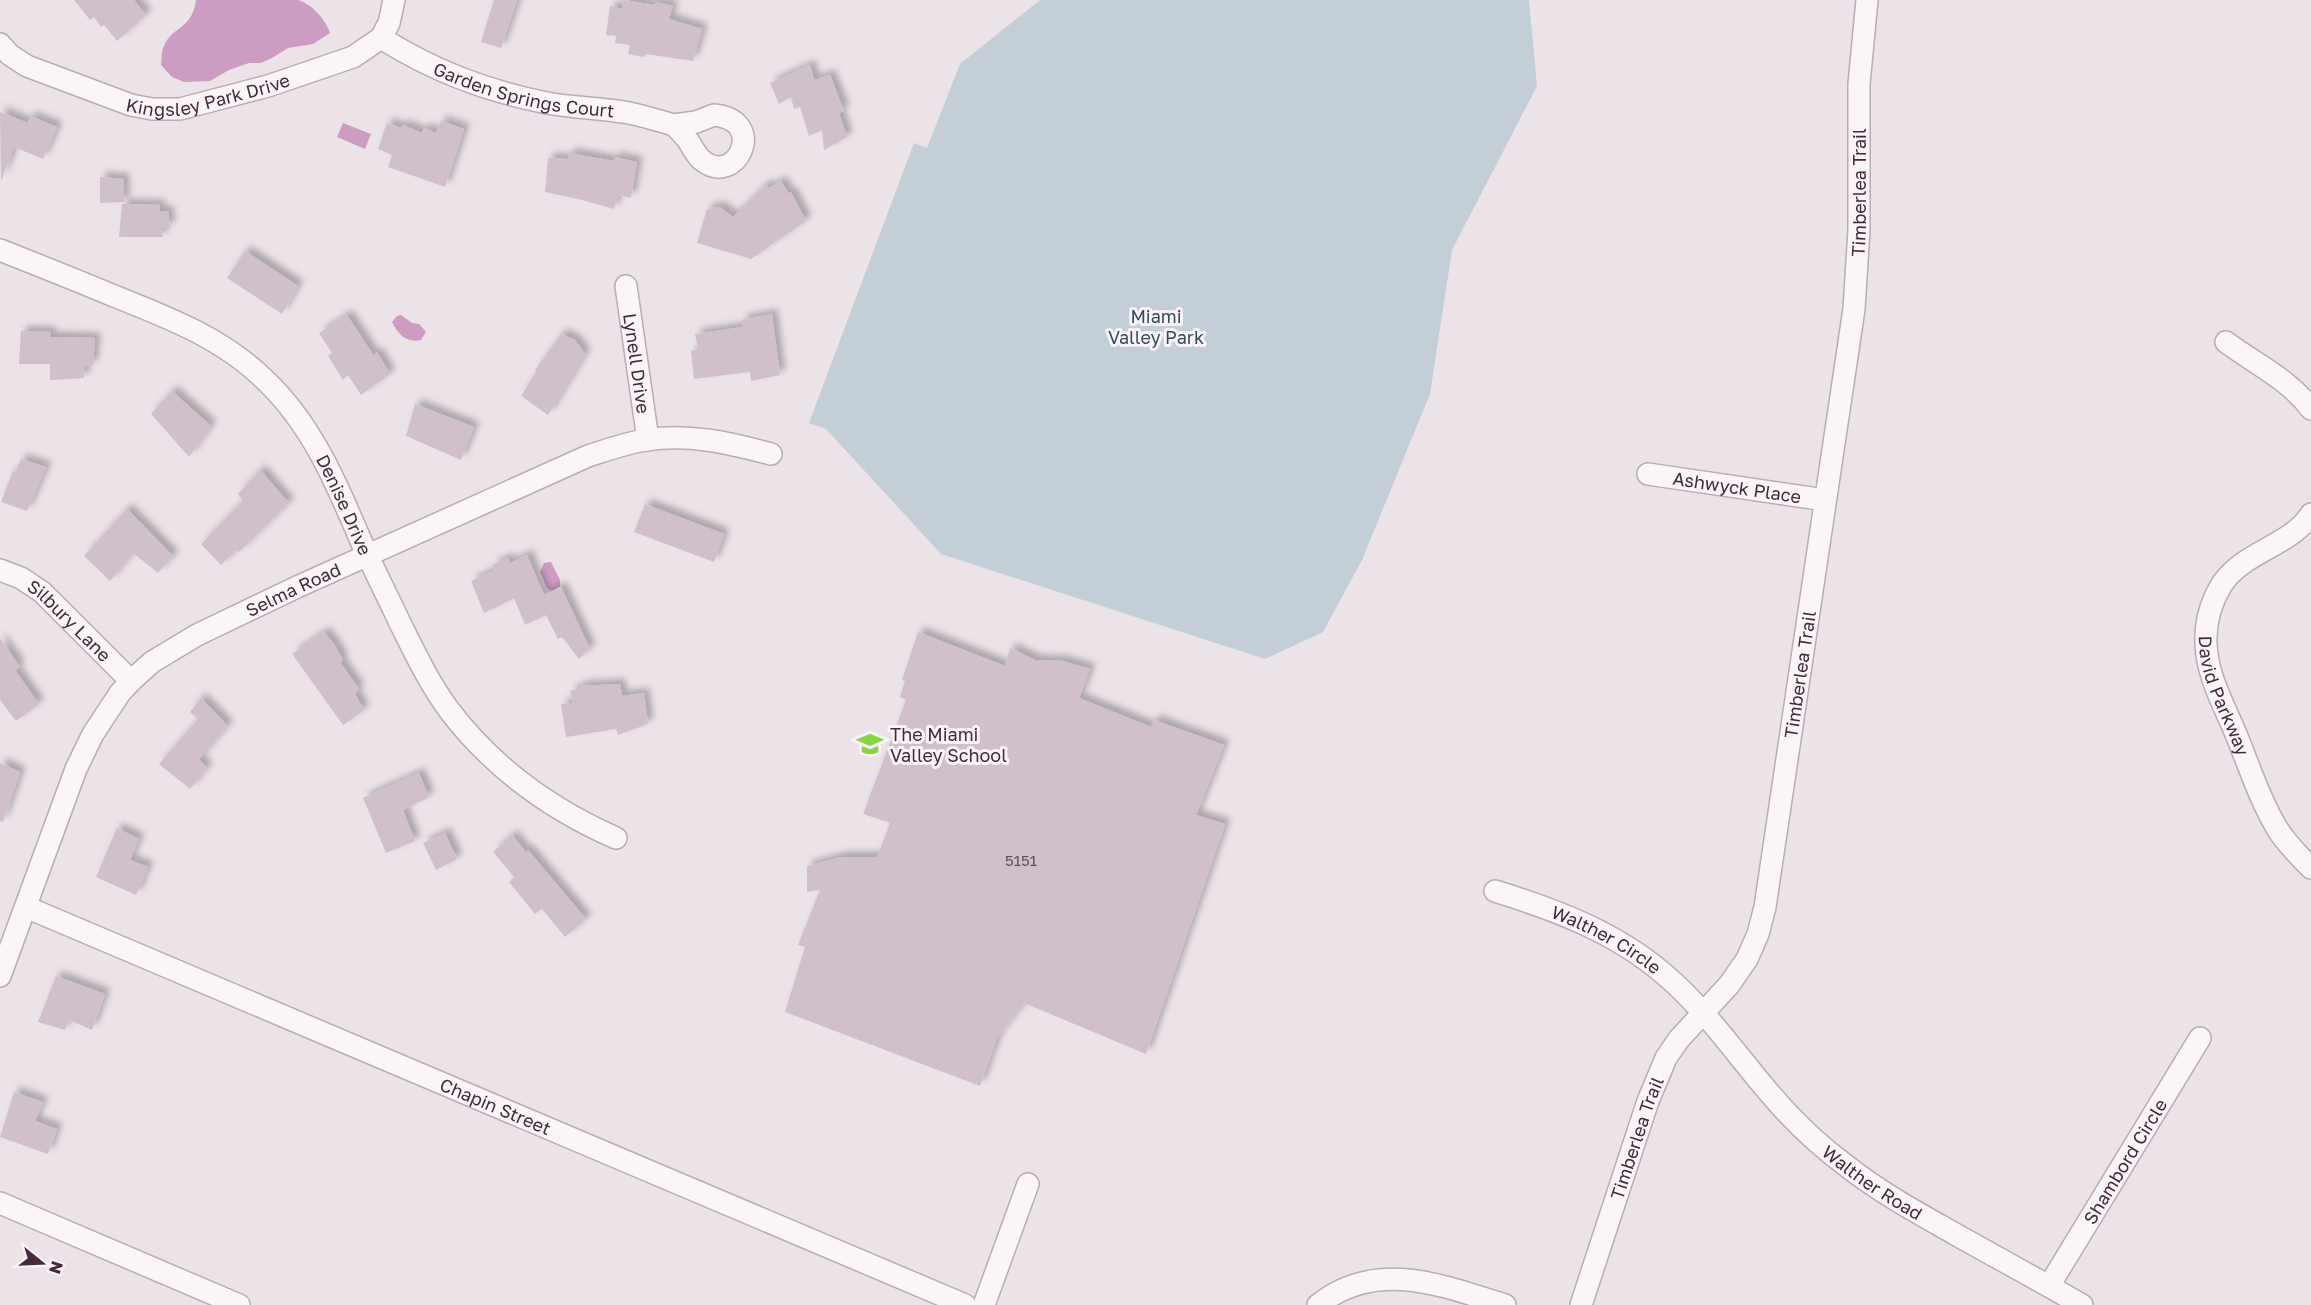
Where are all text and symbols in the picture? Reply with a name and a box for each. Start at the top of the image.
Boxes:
street label: Garden Springs Court [430,57,616,122]
street label: Kingsley Park Drive [124,68,293,120]
street label: Timberlea Trail [1846,128,1870,257]
park label: Miami Valley Park [1108,305,1204,348]
street label: Lynell Drive [619,312,655,415]
street label: Denise Drive [312,451,377,558]
street label: Ashwyck Place [1671,467,1803,507]
street label: Selma Road [242,558,344,621]
street label: Silbury Lane [23,575,116,666]
street label: Timberlea Trail [1779,609,1820,739]
street label: David Parkway [2195,635,2254,759]
place label: The Miami Valley School [890,723,1007,766]
school or university icon: The Miami Valley School [855,729,885,759]
house number: 5151 [1005,851,1037,869]
street label: Walther Circle [1549,900,1666,978]
street label: Chapin Street [437,1073,554,1139]
street label: Timberlea Trail [1605,1073,1668,1202]
street label: Shambord Circle [2078,1095,2171,1228]
street label: Walther Road [1818,1140,1926,1224]
north arrow [12,1233,72,1293]
text: N [45,1259,68,1277]

